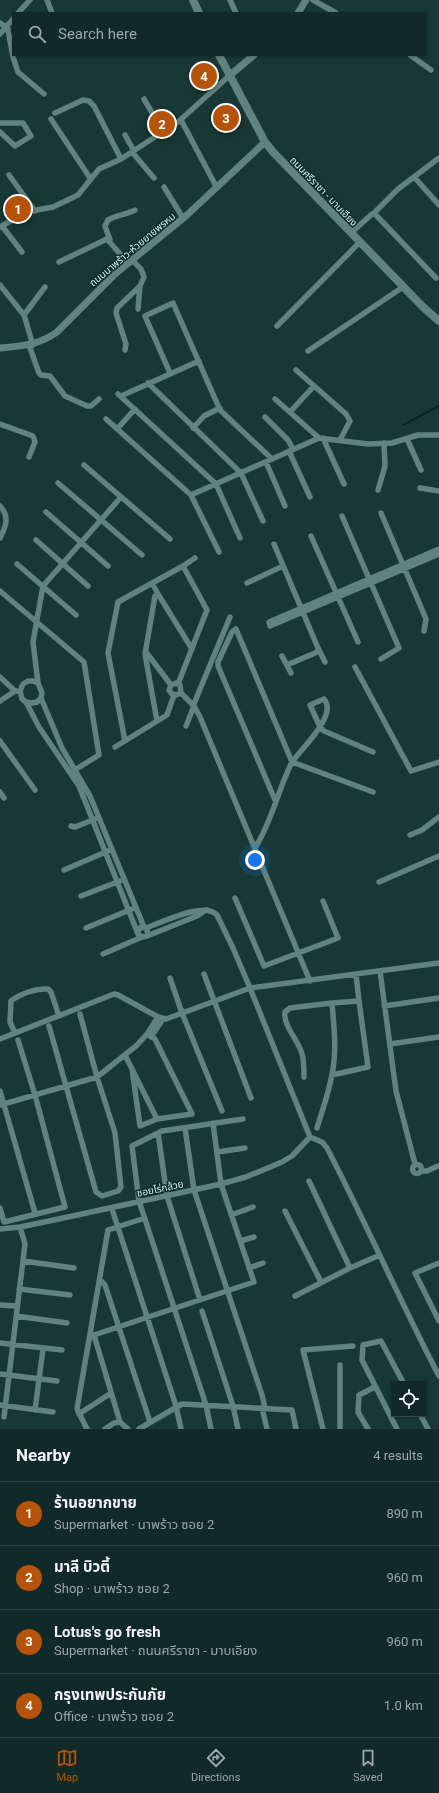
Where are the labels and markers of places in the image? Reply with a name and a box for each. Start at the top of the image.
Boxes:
pin: 4 [191,61,217,91]
pin: 3 [213,103,239,133]
pin: 2 [149,109,175,139]
pin: 1 [5,194,31,224]

